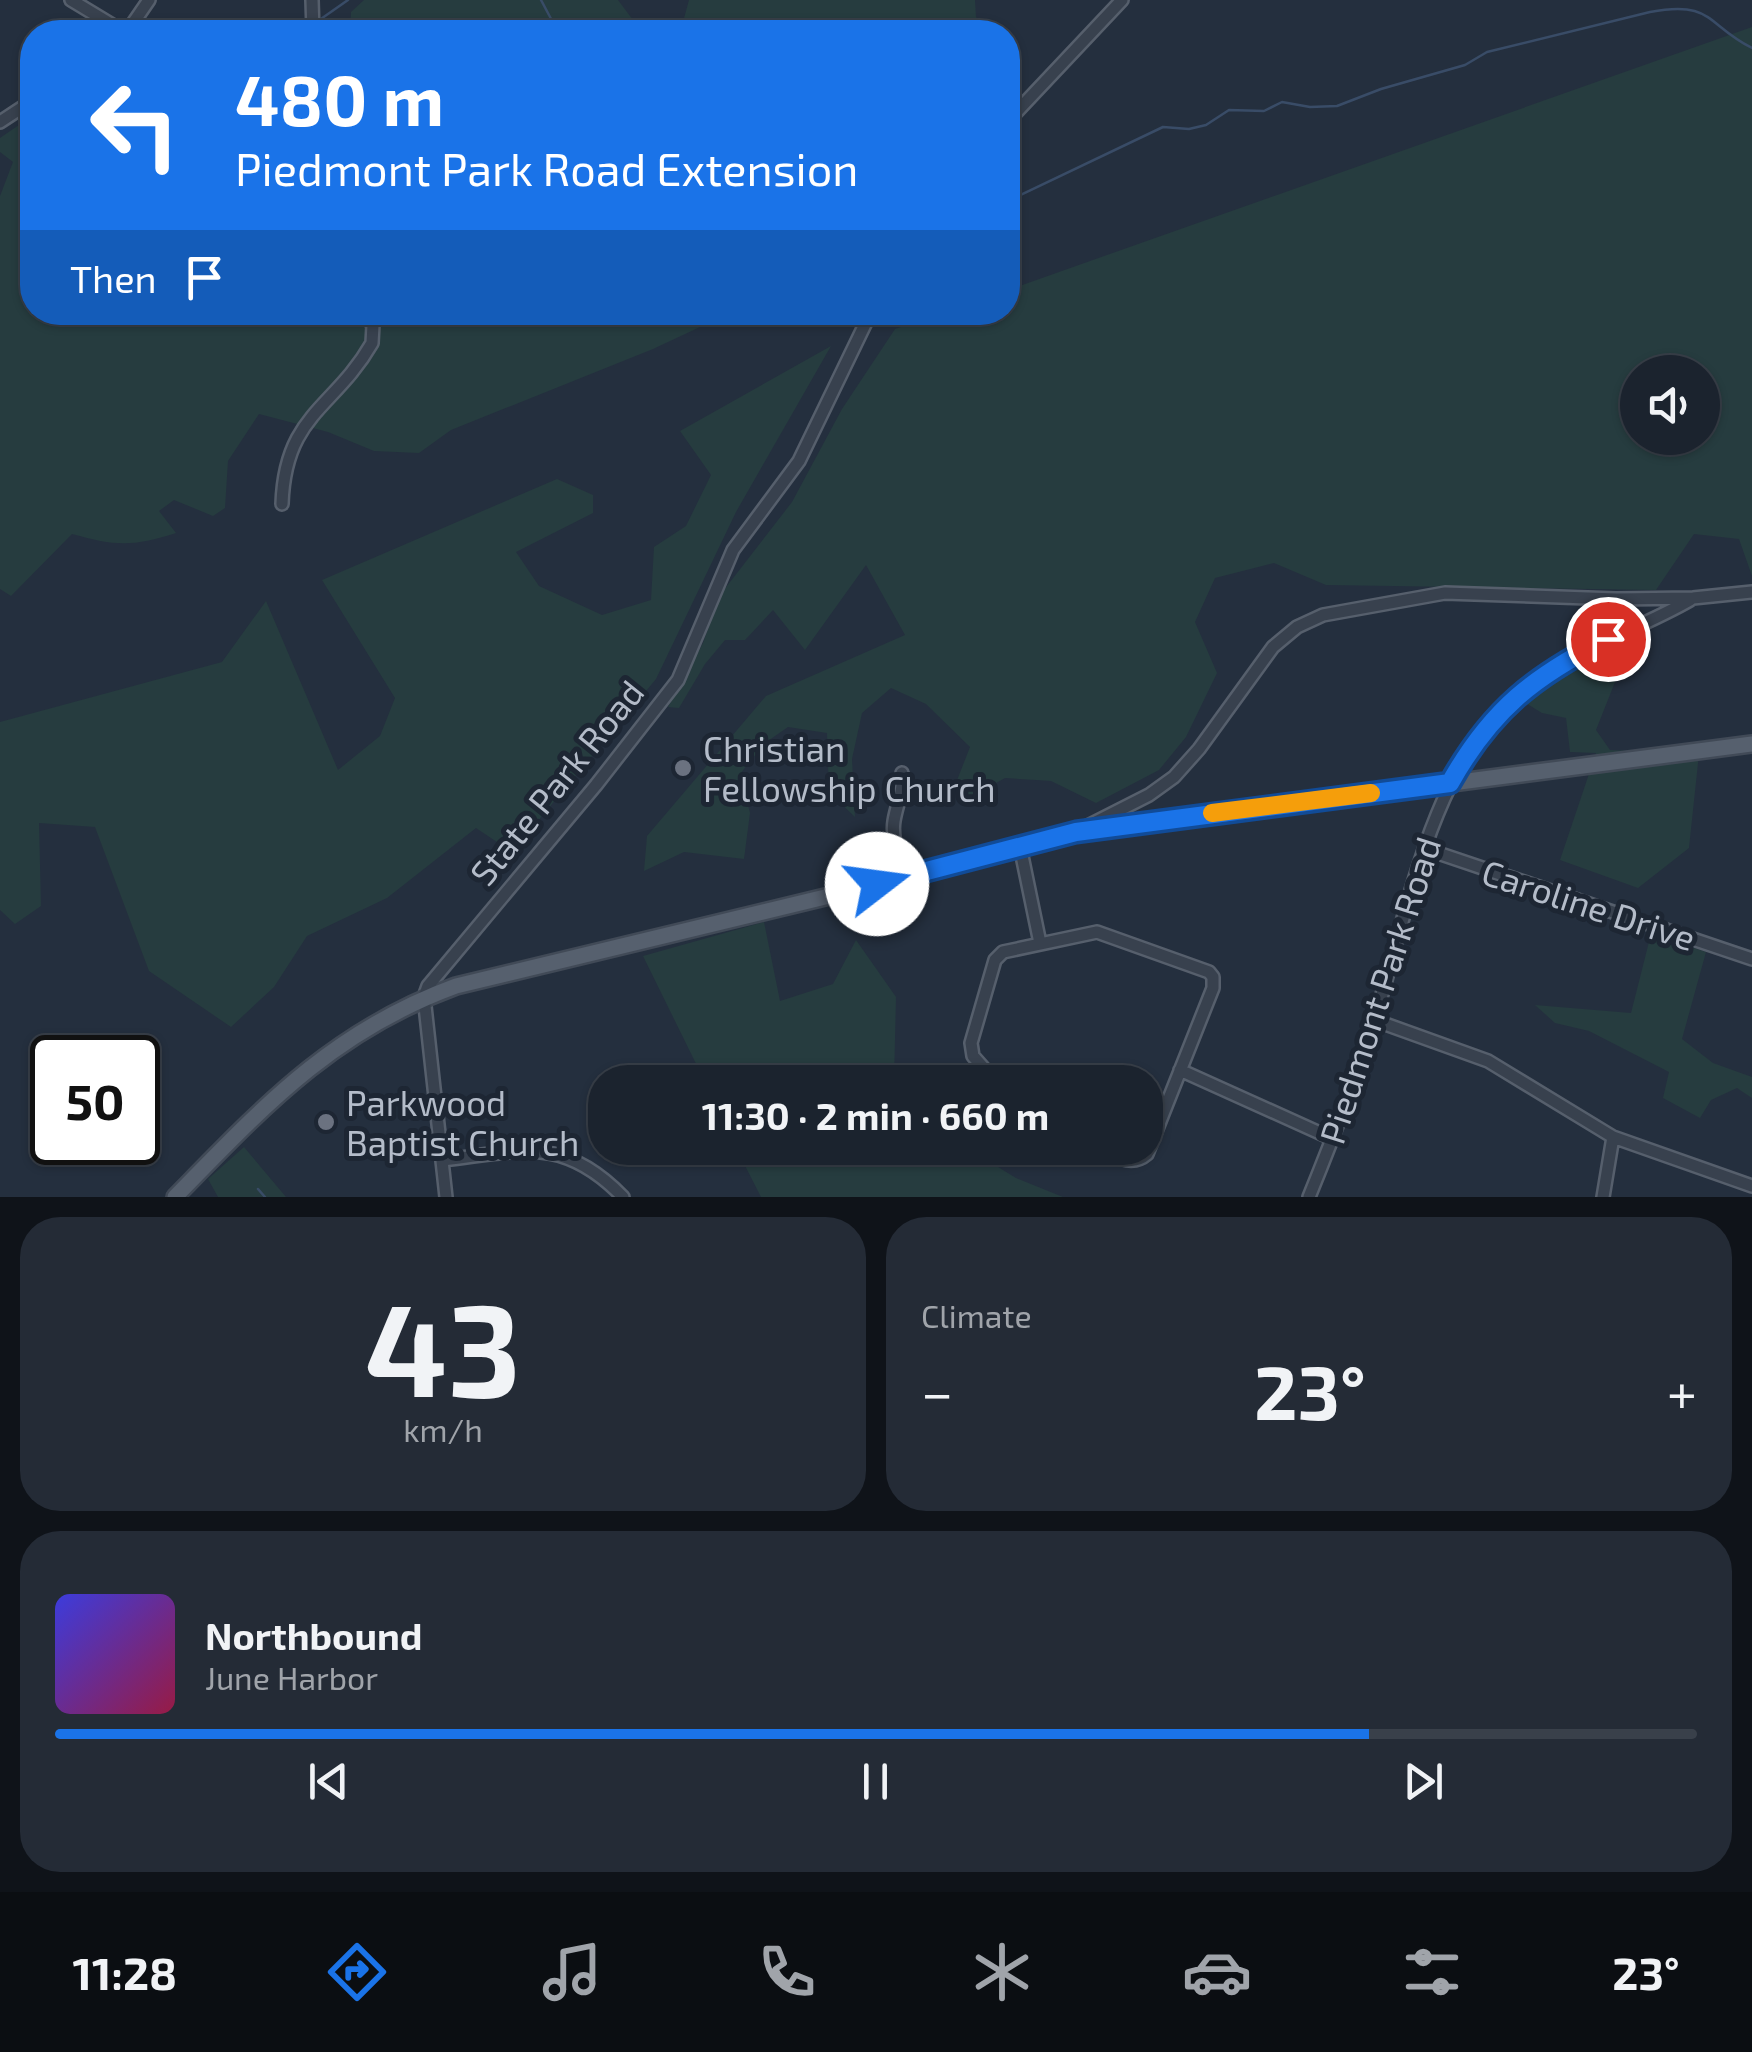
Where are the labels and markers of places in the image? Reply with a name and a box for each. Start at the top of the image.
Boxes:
pin [1566,597,1651,682]
place label: Christian Fellowship Church [703,727,996,809]
marker: Christian Fellowship Church [672,757,694,779]
place label: Parkwood Baptist Church [346,1081,579,1163]
marker: Parkwood Baptist Church [315,1111,337,1133]

